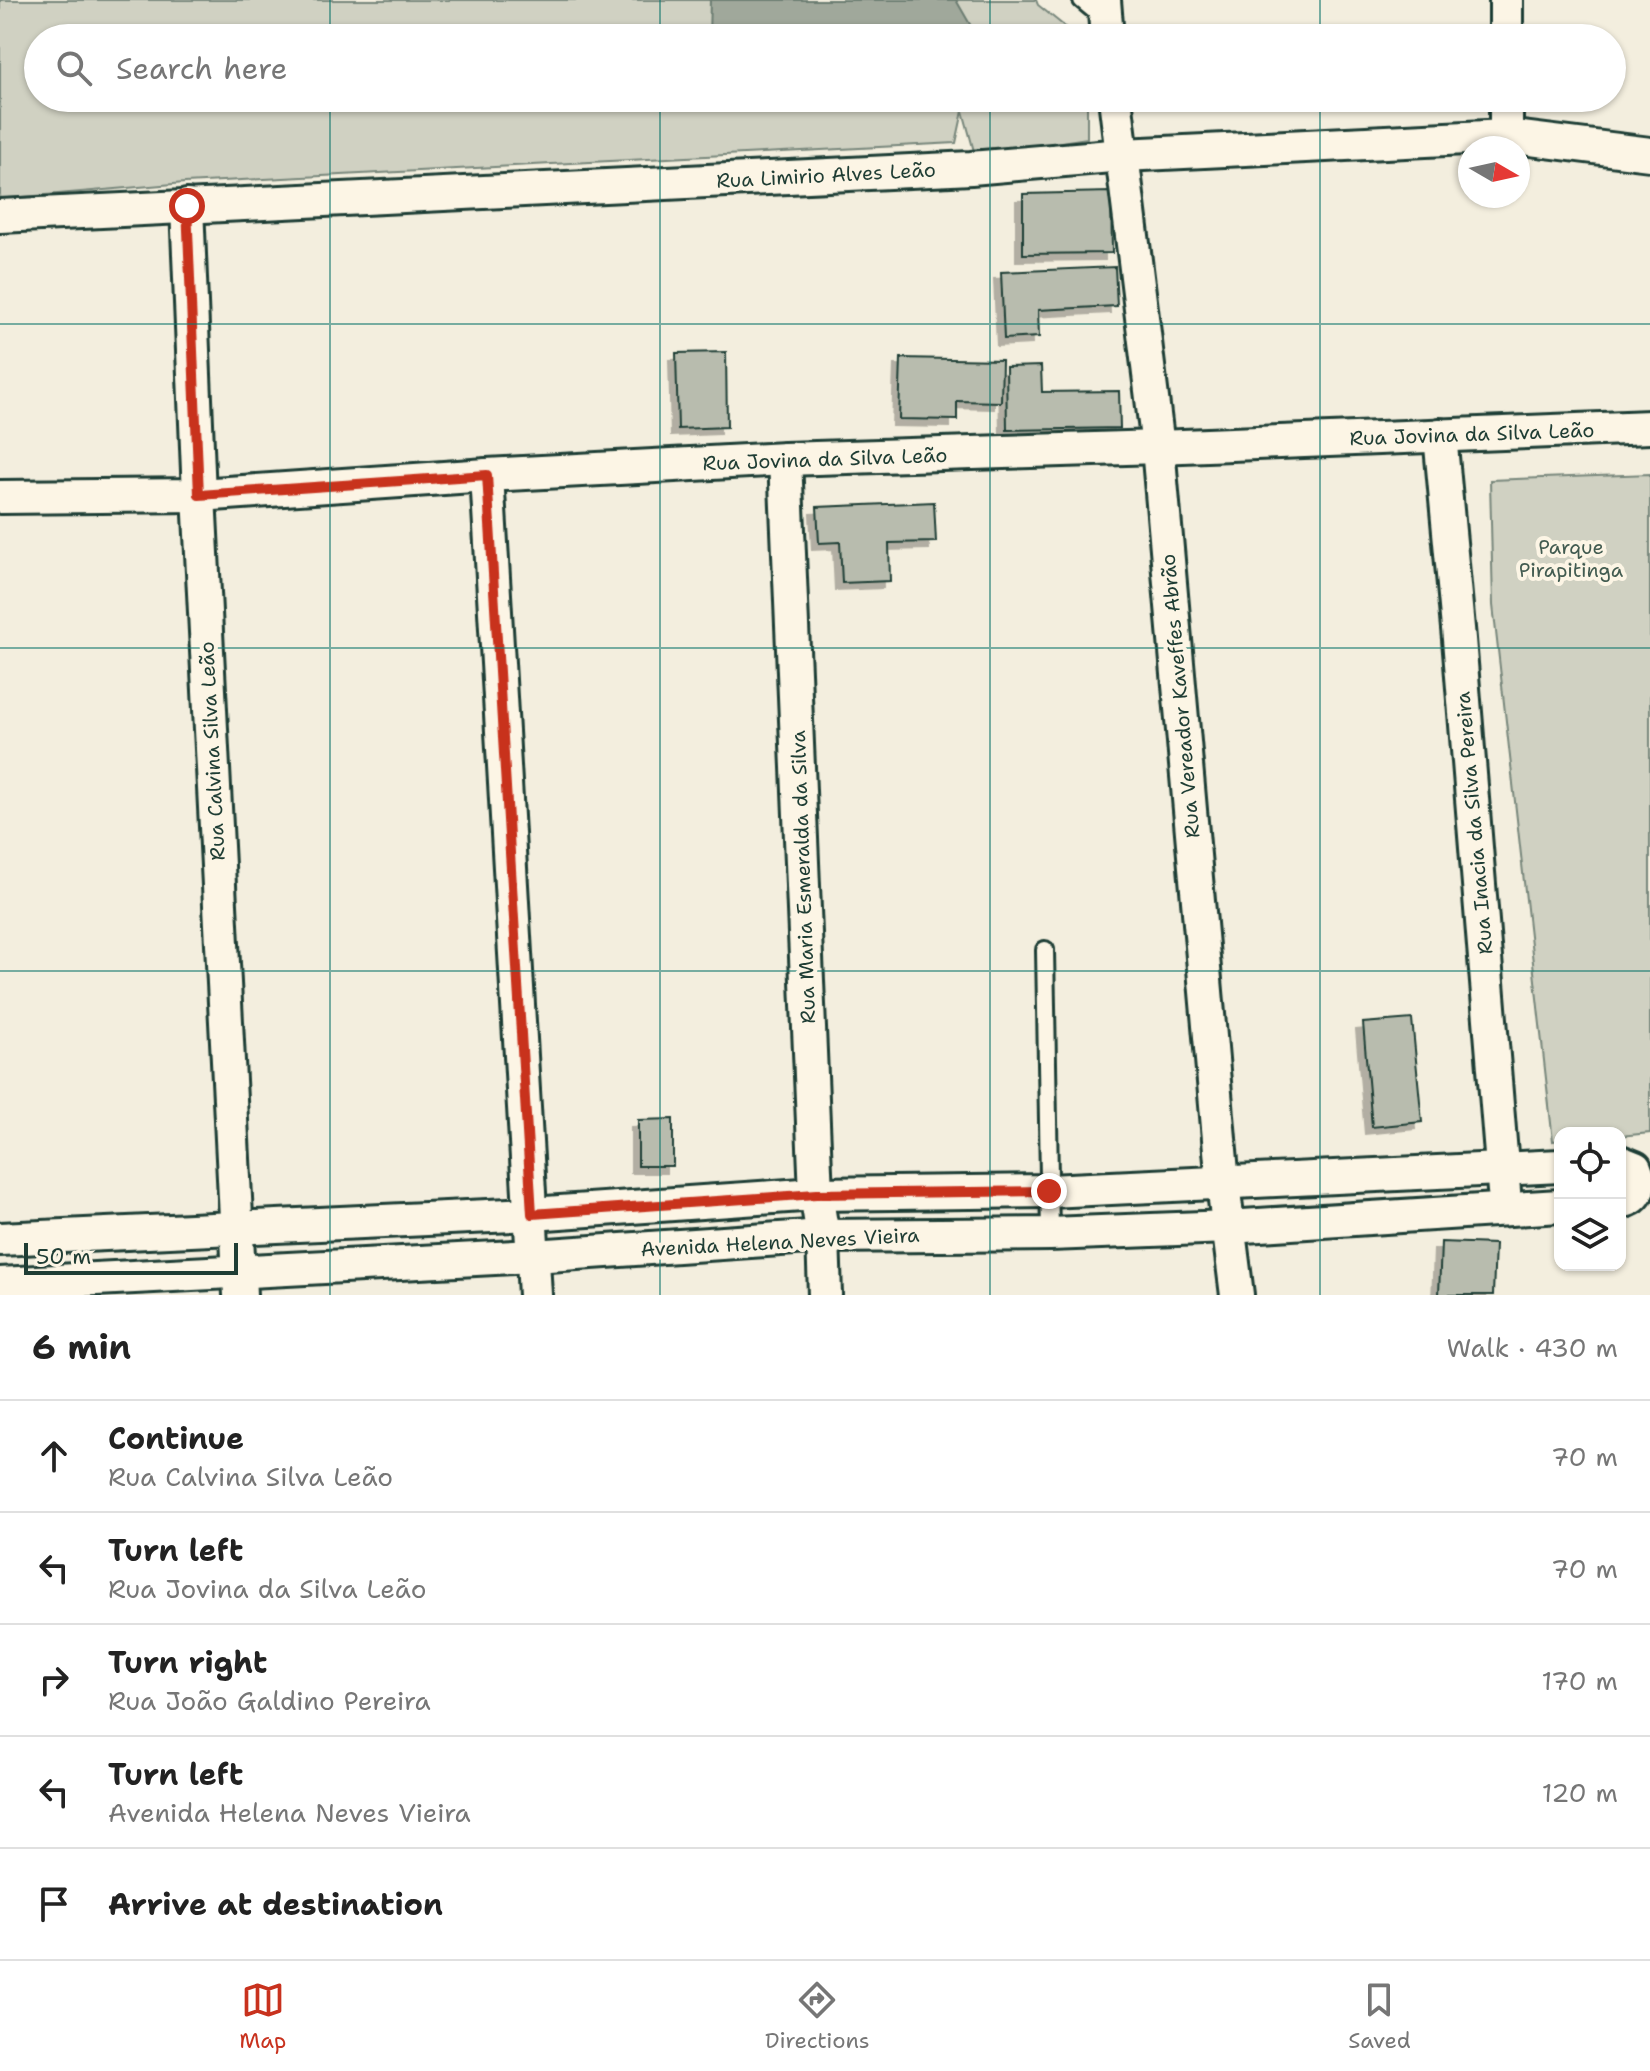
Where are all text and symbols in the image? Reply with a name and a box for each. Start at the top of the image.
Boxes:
search box [24,24,1626,112]
icon: search [52,46,96,90]
text: Search here [116,48,287,89]
north arrow [1458,136,1530,208]
street label: Rua Limirio Alves Leão [716,156,936,194]
route start [169,188,205,224]
street label: Rua Jovina da Silva Leão [1349,417,1595,451]
street label: Rua Jovina da Silva Leão [702,442,948,476]
park label: Parque Pirapitinga [1519,534,1624,583]
street label: Rua Vereador Kaveffes Abrão [1155,553,1205,839]
street label: Rua Calvina Silva Leão [193,641,231,861]
street label: Rua Inacia da Silva Pereira [1450,690,1498,956]
street label: Rua Maria Esmeralda da Silva [785,729,821,1024]
map controls [1554,1127,1626,1271]
button: locate [1554,1127,1626,1199]
route end [1031,1173,1067,1209]
button: layers [1554,1199,1626,1271]
street label: Avenida Helena Neves Vieira [640,1222,921,1262]
scale bar [24,1239,238,1275]
text: 50 m [36,1242,91,1271]
text: 6 min [32,1324,131,1370]
text: Walk · 430 m [1446,1330,1618,1365]
text: Continue [108,1418,244,1459]
icon: ahead [32,1434,76,1478]
text: 70 m [1551,1439,1618,1474]
text: Rua Calvina Silva Leão [108,1459,393,1494]
text: Turn left [108,1530,243,1571]
icon: left [32,1546,76,1590]
text: 70 m [1551,1551,1618,1586]
text: Rua Jovina da Silva Leão [108,1571,426,1606]
text: Turn right [108,1642,267,1683]
icon: right [32,1658,76,1702]
text: 170 m [1541,1663,1618,1698]
text: Rua João Galdino Pereira [108,1683,431,1718]
text: Turn left [108,1754,243,1795]
icon: left [32,1770,76,1814]
text: 120 m [1542,1775,1618,1810]
text: Avenida Helena Neves Vieira [108,1795,471,1830]
icon: arrive [32,1882,76,1926]
text: Arrive at destination [108,1884,443,1925]
tab: Map [239,1978,286,2055]
tab: Directions [765,1978,870,2055]
tab: Saved [1348,1978,1411,2055]

